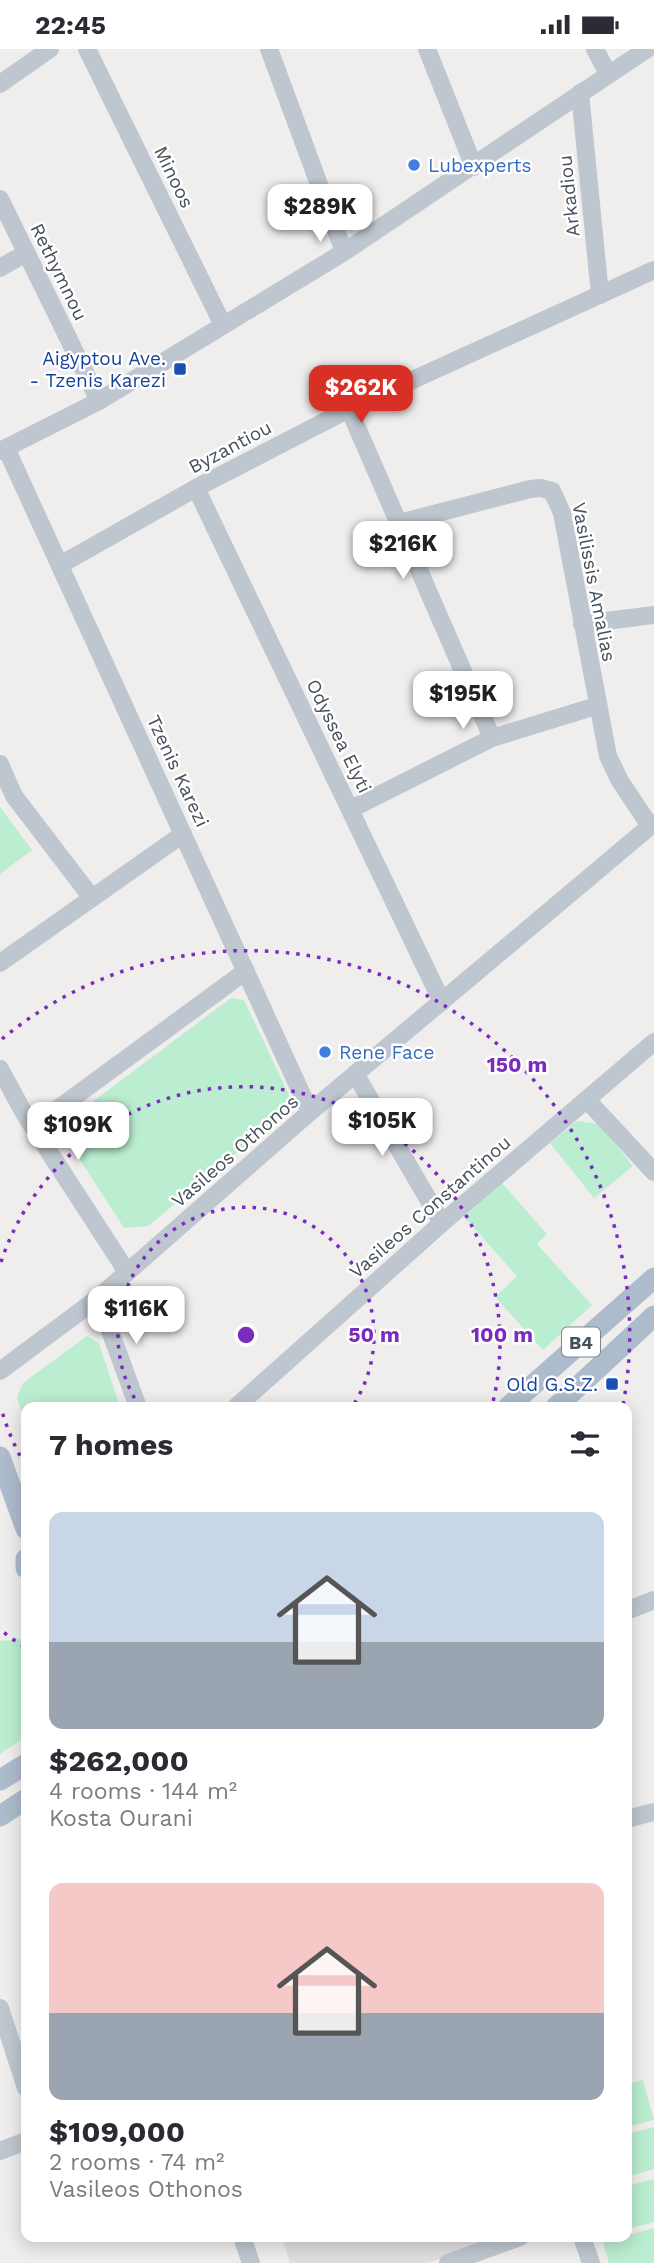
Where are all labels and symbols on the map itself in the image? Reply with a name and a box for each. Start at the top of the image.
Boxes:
street label: Minoos [149,142,199,212]
place label: Lubexperts [428,154,532,177]
street label: Arkadiou [553,154,585,238]
marker: Lubexperts [406,157,422,173]
pin: $289K [271,185,369,244]
street label: Rethymnou [26,220,92,324]
place label: Aigyptou Ave. - Tzenis Karezi [30,347,166,392]
marker: Aigyptou Ave. - Tzenis Karezi [172,361,188,377]
pin: $262K [312,365,410,425]
street label: Byzantiou [184,416,276,478]
street label: Vasilissis Amalias [567,500,621,664]
pin: $216K [354,521,452,581]
pin: $195K [414,671,512,731]
street label: Odyssea Elyti [302,675,376,797]
street label: Tzenis Karezi [142,711,214,831]
place label: Rene Face [339,1041,434,1064]
marker: Rene Face [317,1044,333,1060]
text: 150 m [487,1052,547,1077]
street label: Vasileos Othonos [167,1090,303,1212]
pin: $105K [333,1099,431,1158]
pin: $109K [29,1103,127,1162]
street label: Vasileos Constantinou [345,1131,515,1283]
pin: $116K [87,1287,185,1346]
text: 50 m [348,1322,400,1347]
text: 100 m [471,1322,533,1347]
centre of rings [234,1323,258,1347]
road number: B4 [562,1327,600,1357]
place label: Old G.S.Z. [506,1373,598,1396]
marker: Old G.S.Z. [604,1376,620,1392]

